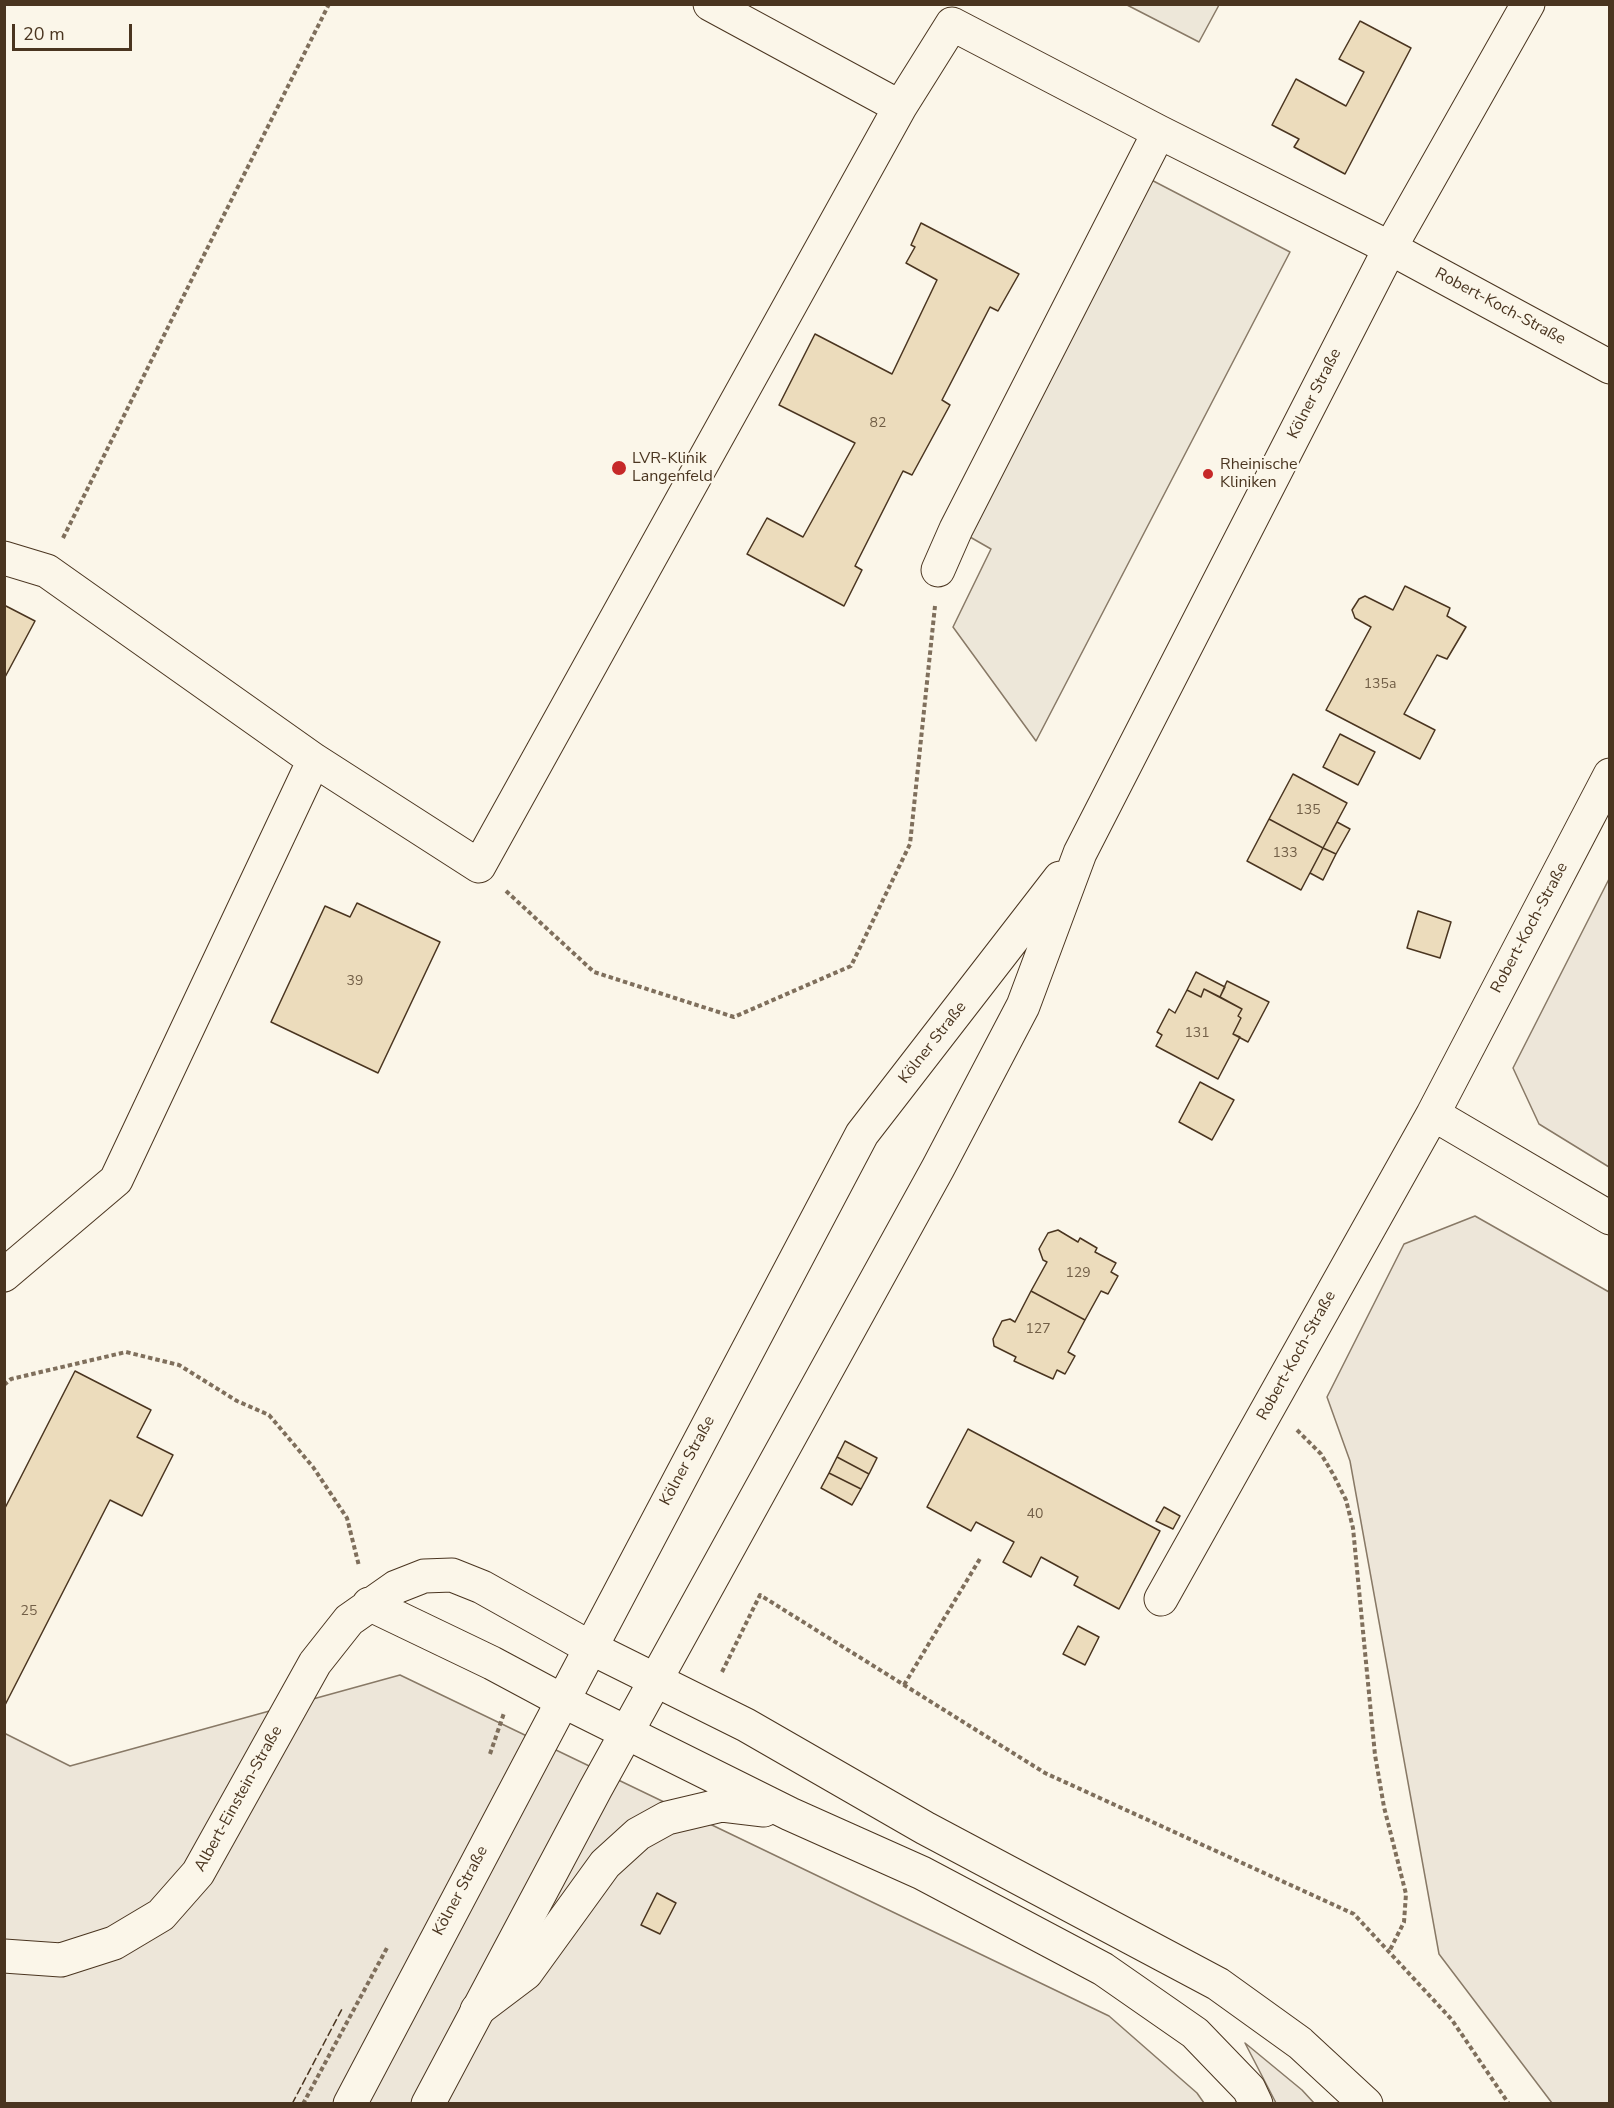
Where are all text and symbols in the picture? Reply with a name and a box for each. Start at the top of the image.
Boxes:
scale bar [15,12,135,50]
text: 20 m [23,22,65,46]
street label: Robert-Koch-Straße [1431,264,1569,350]
street label: Kölner Straße [1284,346,1346,442]
house number: 82 [870,416,886,432]
place label: LVR-Klinik Langenfeld [632,449,713,487]
place label: Rheinische Kliniken [1220,455,1298,493]
marker: LVR-Klinik Langenfeld [610,459,628,477]
marker: Rheinische Kliniken [1201,467,1215,481]
house number: 135a [1364,677,1396,693]
house number: 135 [1295,803,1321,819]
house number: 133 [1272,846,1298,862]
street label: Robert-Koch-Straße [1487,859,1573,997]
house number: 39 [347,974,363,990]
street label: Kölner Straße [895,998,971,1088]
house number: 131 [1184,1026,1210,1042]
house number: 129 [1065,1266,1091,1282]
street label: Robert-Koch-Straße [1253,1288,1341,1424]
house number: 127 [1025,1322,1051,1338]
street label: Kölner Straße [656,1413,720,1509]
house number: 40 [1027,1507,1043,1523]
house number: 25 [21,1604,37,1620]
street label: Albert-Einstein-Straße [191,1723,287,1875]
street label: Kölner Straße [429,1843,493,1939]

